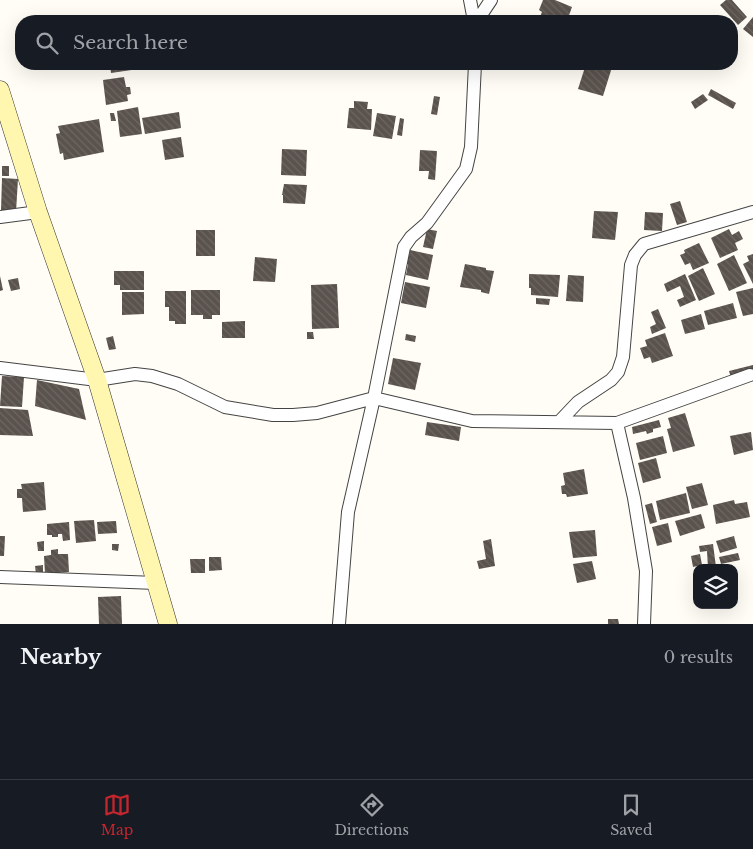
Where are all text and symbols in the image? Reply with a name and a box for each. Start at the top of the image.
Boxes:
search box [15,15,738,70]
icon: search [33,29,61,57]
text: Search here [73,31,188,54]
map controls [693,564,738,609]
button: layers [693,564,738,609]
text: Nearby [20,644,101,670]
text: 0 results [664,647,733,667]
tab: Map [101,791,133,839]
tab: Directions [334,791,409,839]
tab: Saved [610,791,652,839]

